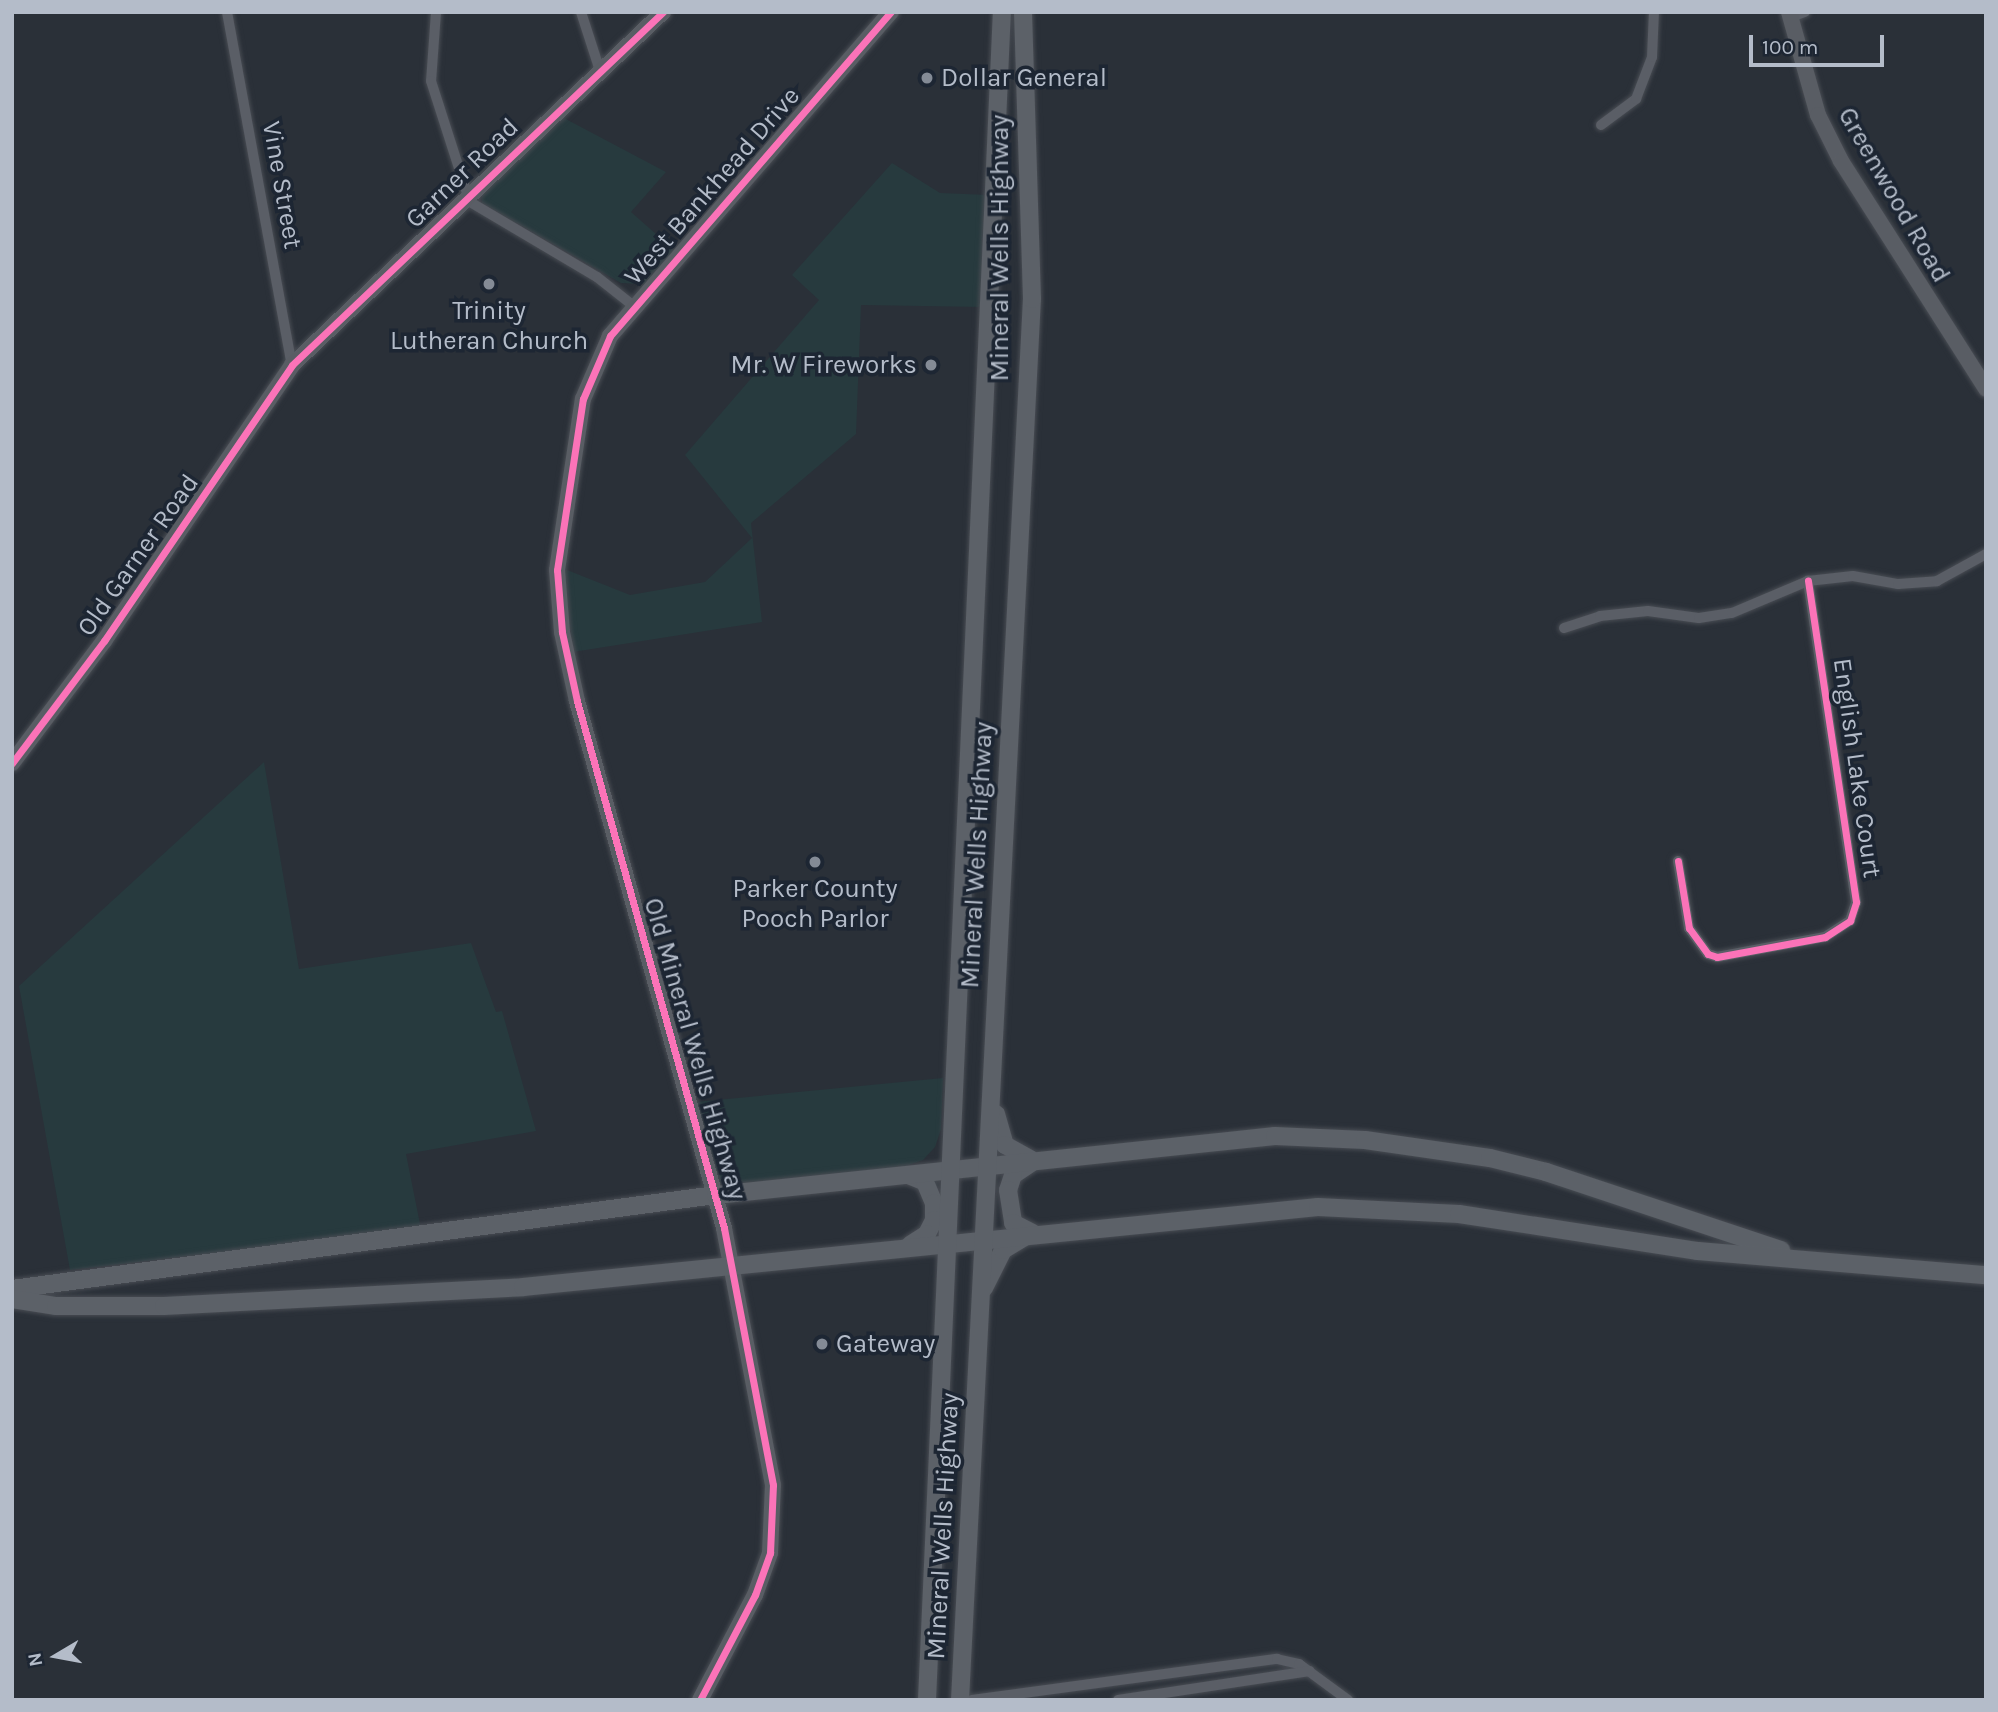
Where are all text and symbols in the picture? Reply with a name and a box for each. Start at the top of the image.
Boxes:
scale bar [1753,21,1888,65]
text: 100 m [1762,35,1819,59]
place label: Dollar General [941,62,1107,94]
marker: Dollar General [919,70,935,86]
street label: West Bankhead Drive [618,81,806,291]
street label: Greenwood Road [1831,102,1957,288]
street label: Garner Road [399,111,525,235]
street label: Mineral Wells Highway [984,115,1016,381]
street label: Vine Street [255,119,309,251]
marker: Trinity Lutheran Church [481,276,497,292]
place label: Trinity Lutheran Church [390,295,588,356]
place label: Mr. W Fireworks [730,349,917,381]
marker: Mr. W Fireworks [923,357,939,373]
street label: Old Garner Road [71,468,205,642]
street label: English Lake Court [1826,656,1888,880]
street label: Mineral Wells Highway [954,721,1000,989]
marker: Parker County Pooch Parlor [807,854,823,870]
place label: Parker County Pooch Parlor [732,873,898,934]
street label: Old Mineral Wells Highway [637,894,753,1204]
place label: Gateway [836,1328,935,1360]
marker: Gateway [814,1336,830,1352]
street label: Mineral Wells Highway [920,1392,966,1660]
north arrow [21,1621,91,1691]
text: N [23,1651,47,1668]

